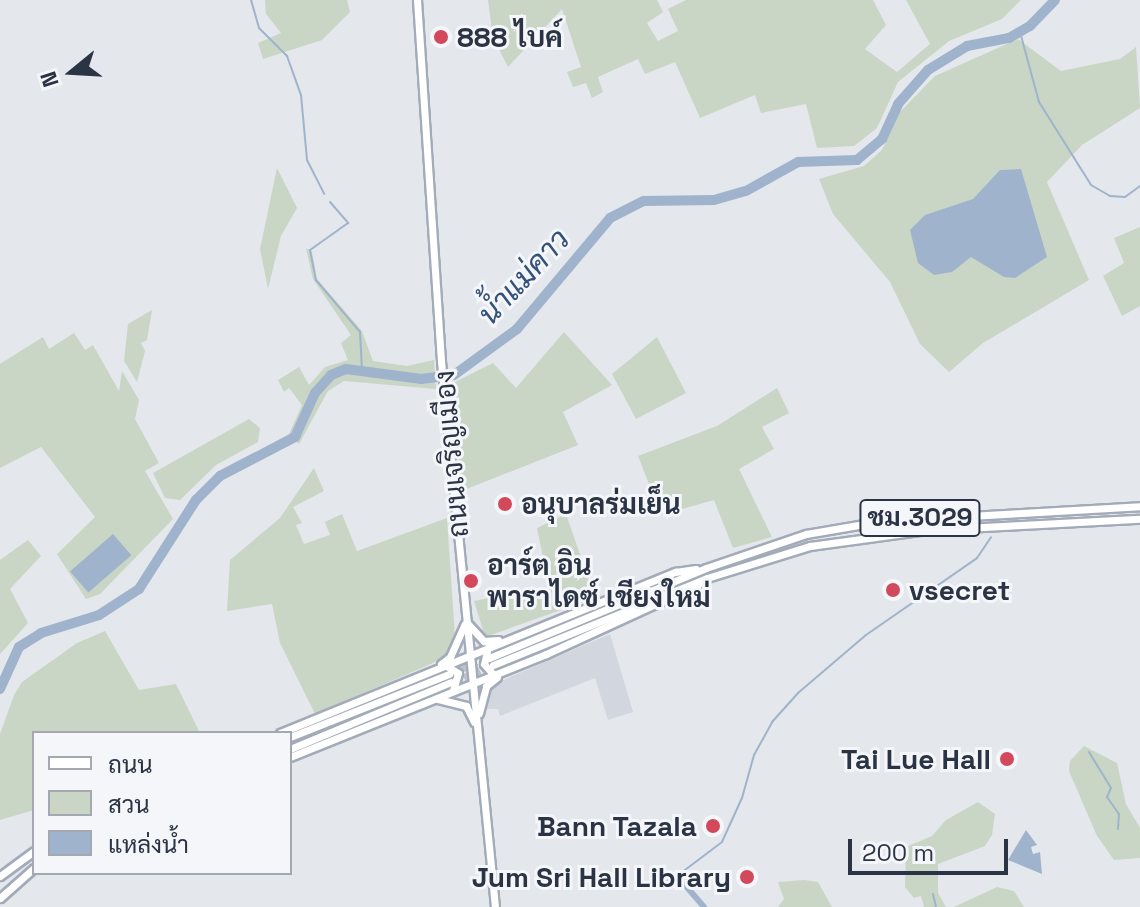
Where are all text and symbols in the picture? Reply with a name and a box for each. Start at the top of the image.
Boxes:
place label: 888 ไบค์ [457,20,563,54]
marker: 888 ไบค์ [432,28,450,46]
north arrow [32,32,112,112]
text: N [34,68,65,91]
water label: น้ำแม่คาว [471,222,577,332]
street label: ถนนเจริญเมือง [427,369,475,539]
place label: อนุบาลร่มเย็น [521,487,681,521]
marker: อนุบาลร่มเย็น [496,495,514,513]
road number: ชม.3029 [858,496,982,540]
place label: อาร์ต อิน พาราไดซ์ เชียงใหม่ [487,548,711,614]
marker: อาร์ต อิน พาราไดซ์ เชียงใหม่ [462,572,480,590]
place label: vsecret [909,573,1010,607]
marker: vsecret [884,581,902,599]
legend [32,731,292,875]
place label: Tai Lue Hall [841,742,991,776]
text: ถนน [108,749,153,780]
marker: Tai Lue Hall [998,750,1016,768]
text: สวน [108,789,150,820]
place label: Bann Tazala [536,809,697,843]
marker: Bann Tazala [704,817,722,835]
scale bar [852,823,1012,873]
text: แหล่งน้ำ [108,829,189,860]
text: 200 m [862,837,934,868]
place label: Jum Sri Hall Library [472,860,731,894]
marker: Jum Sri Hall Library [738,868,756,886]

